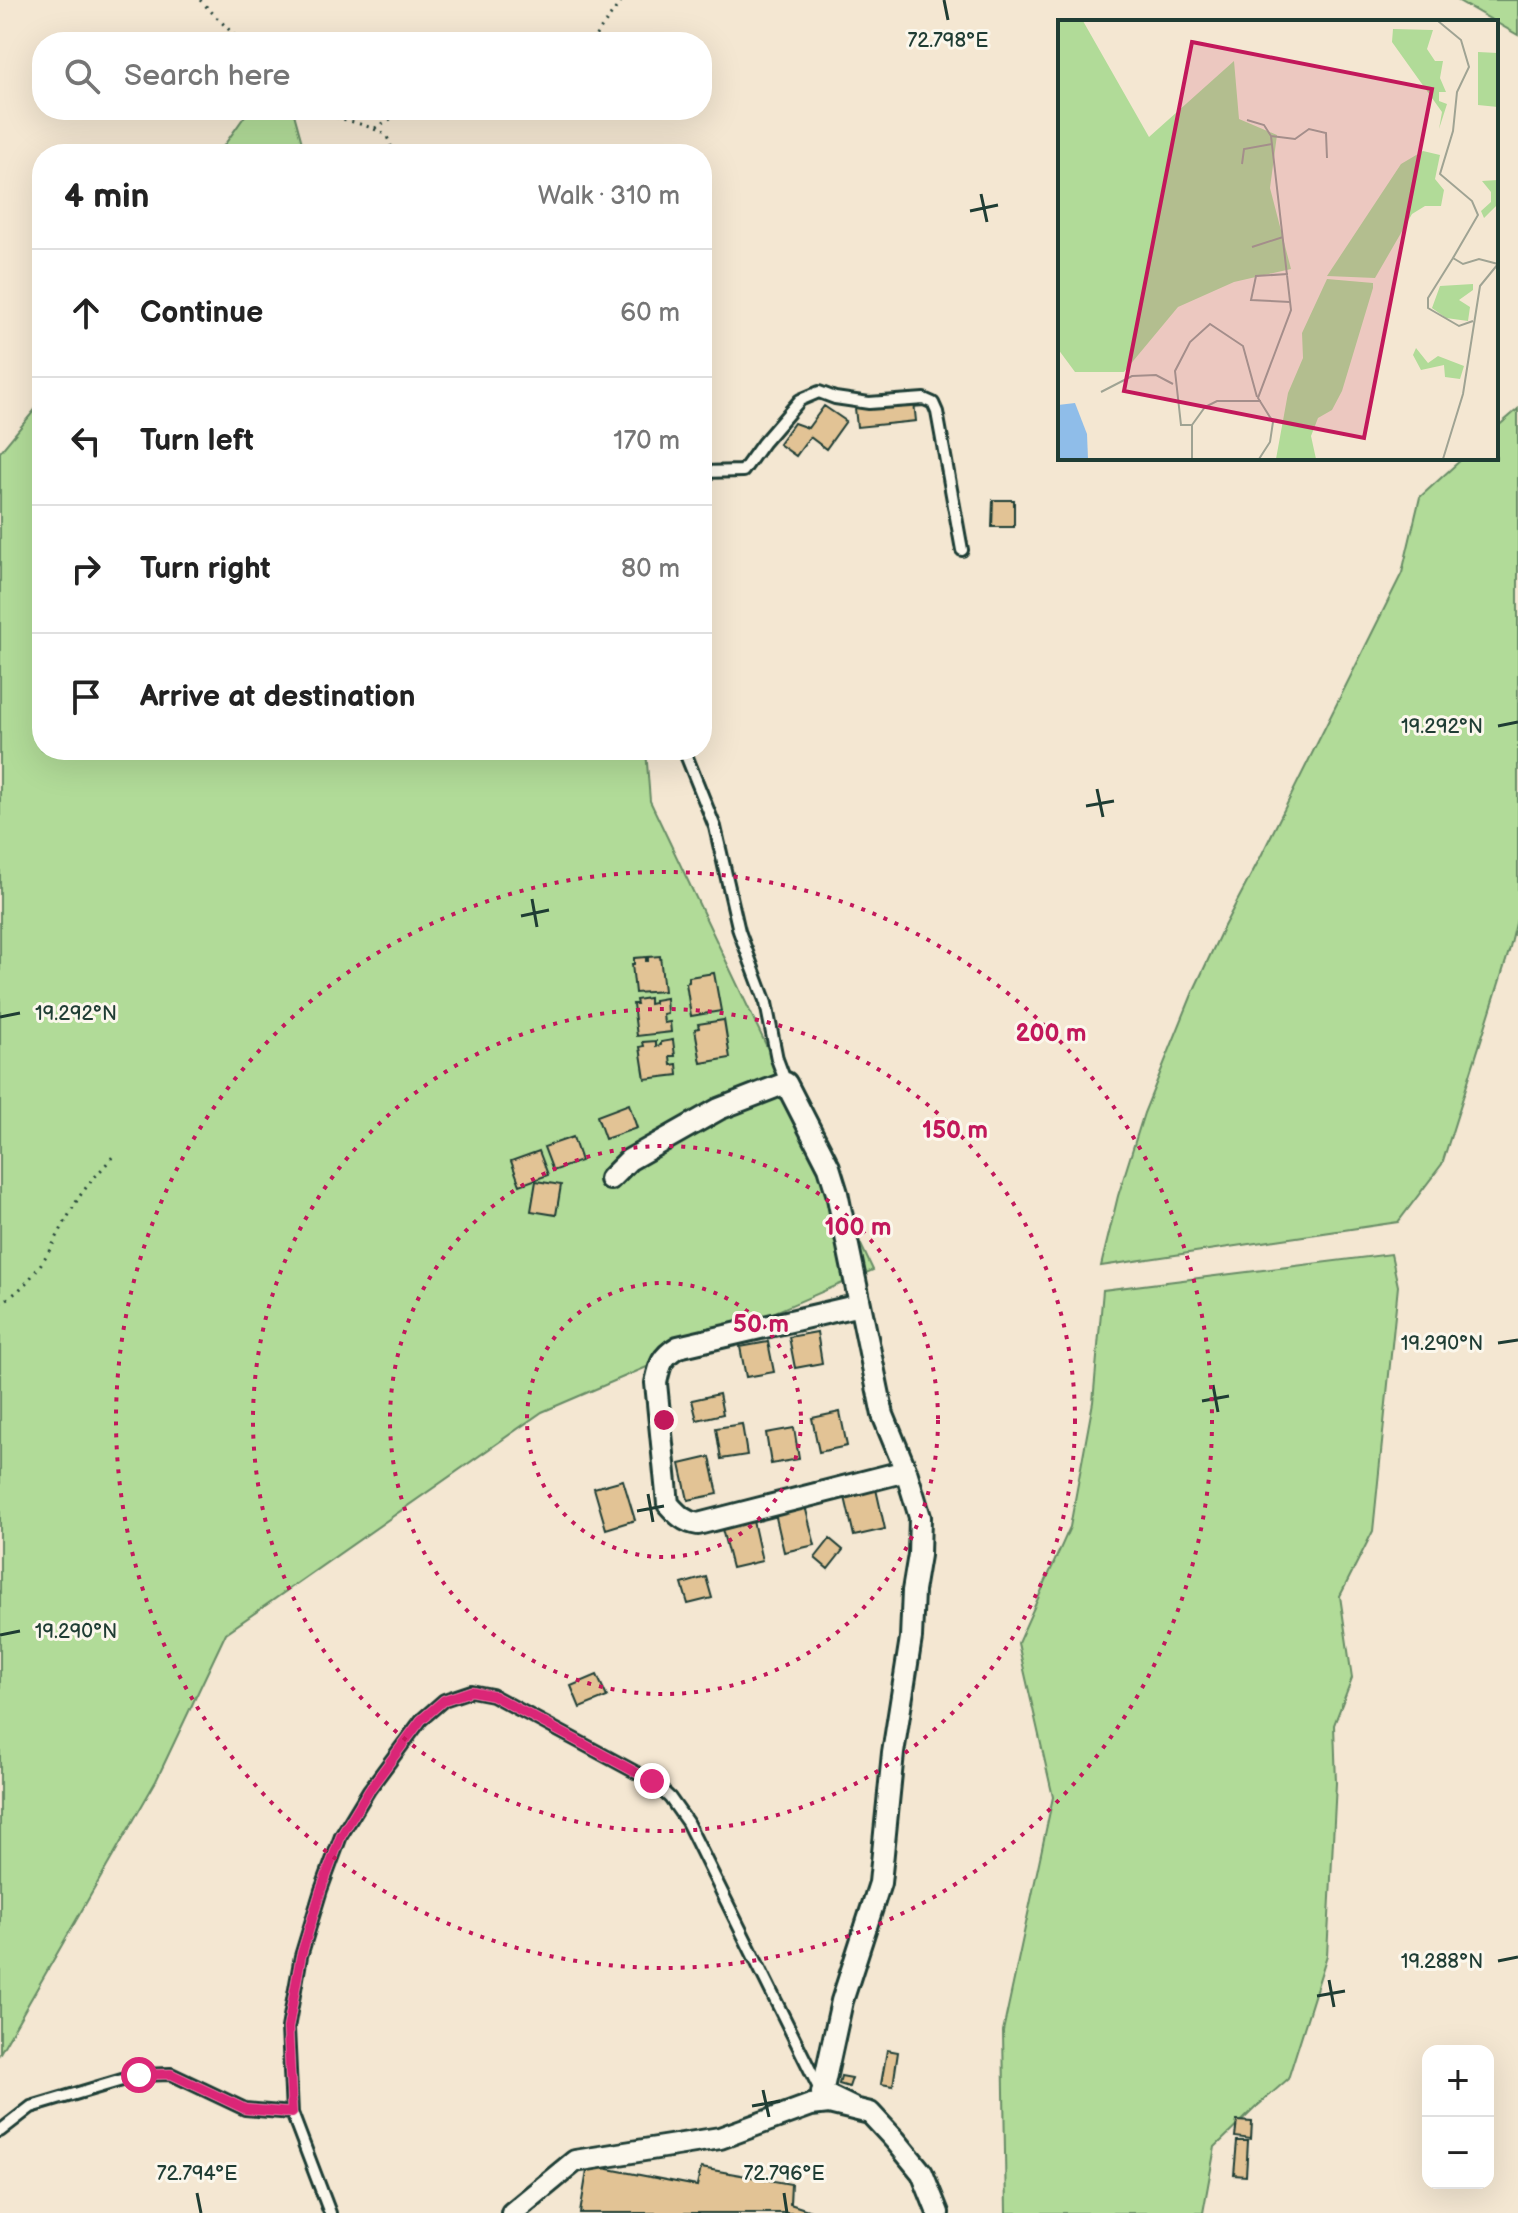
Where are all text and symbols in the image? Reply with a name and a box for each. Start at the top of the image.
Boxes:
inset map [1058,20,1498,460]
text: 72.798°E [908,29,988,53]
search box [32,32,712,120]
icon: search [60,54,104,98]
text: Search here [124,58,290,94]
text: 4 min [64,176,150,217]
text: Walk · 310 m [538,181,680,212]
icon: ahead [64,291,108,335]
text: Continue [140,295,263,331]
text: 60 m [620,298,680,329]
icon: left [64,419,108,463]
text: Turn left [140,423,254,459]
text: 170 m [613,426,680,457]
icon: right [64,547,108,591]
text: Turn right [140,551,271,587]
text: 80 m [621,554,680,585]
icon: arrive [64,675,108,719]
text: Arrive at destination [140,679,416,715]
text: 19.292°N [1401,715,1483,739]
text: 19.292°N [35,1002,117,1026]
text: 200 m [1016,1019,1086,1048]
text: 150 m [922,1116,988,1145]
text: 100 m [825,1213,891,1242]
text: 50 m [733,1310,789,1339]
text: 19.290°N [1401,1332,1483,1356]
centre of rings [650,1406,678,1434]
text: 19.290°N [35,1620,117,1644]
route end [634,1763,670,1799]
text: 19.288°N [1401,1950,1483,1974]
map controls [1422,2045,1494,2189]
button: + [1422,2045,1494,2117]
route start [121,2057,157,2093]
button: − [1422,2117,1494,2189]
text: 72.794°E [157,2162,237,2186]
text: 72.796°E [743,2162,825,2186]

